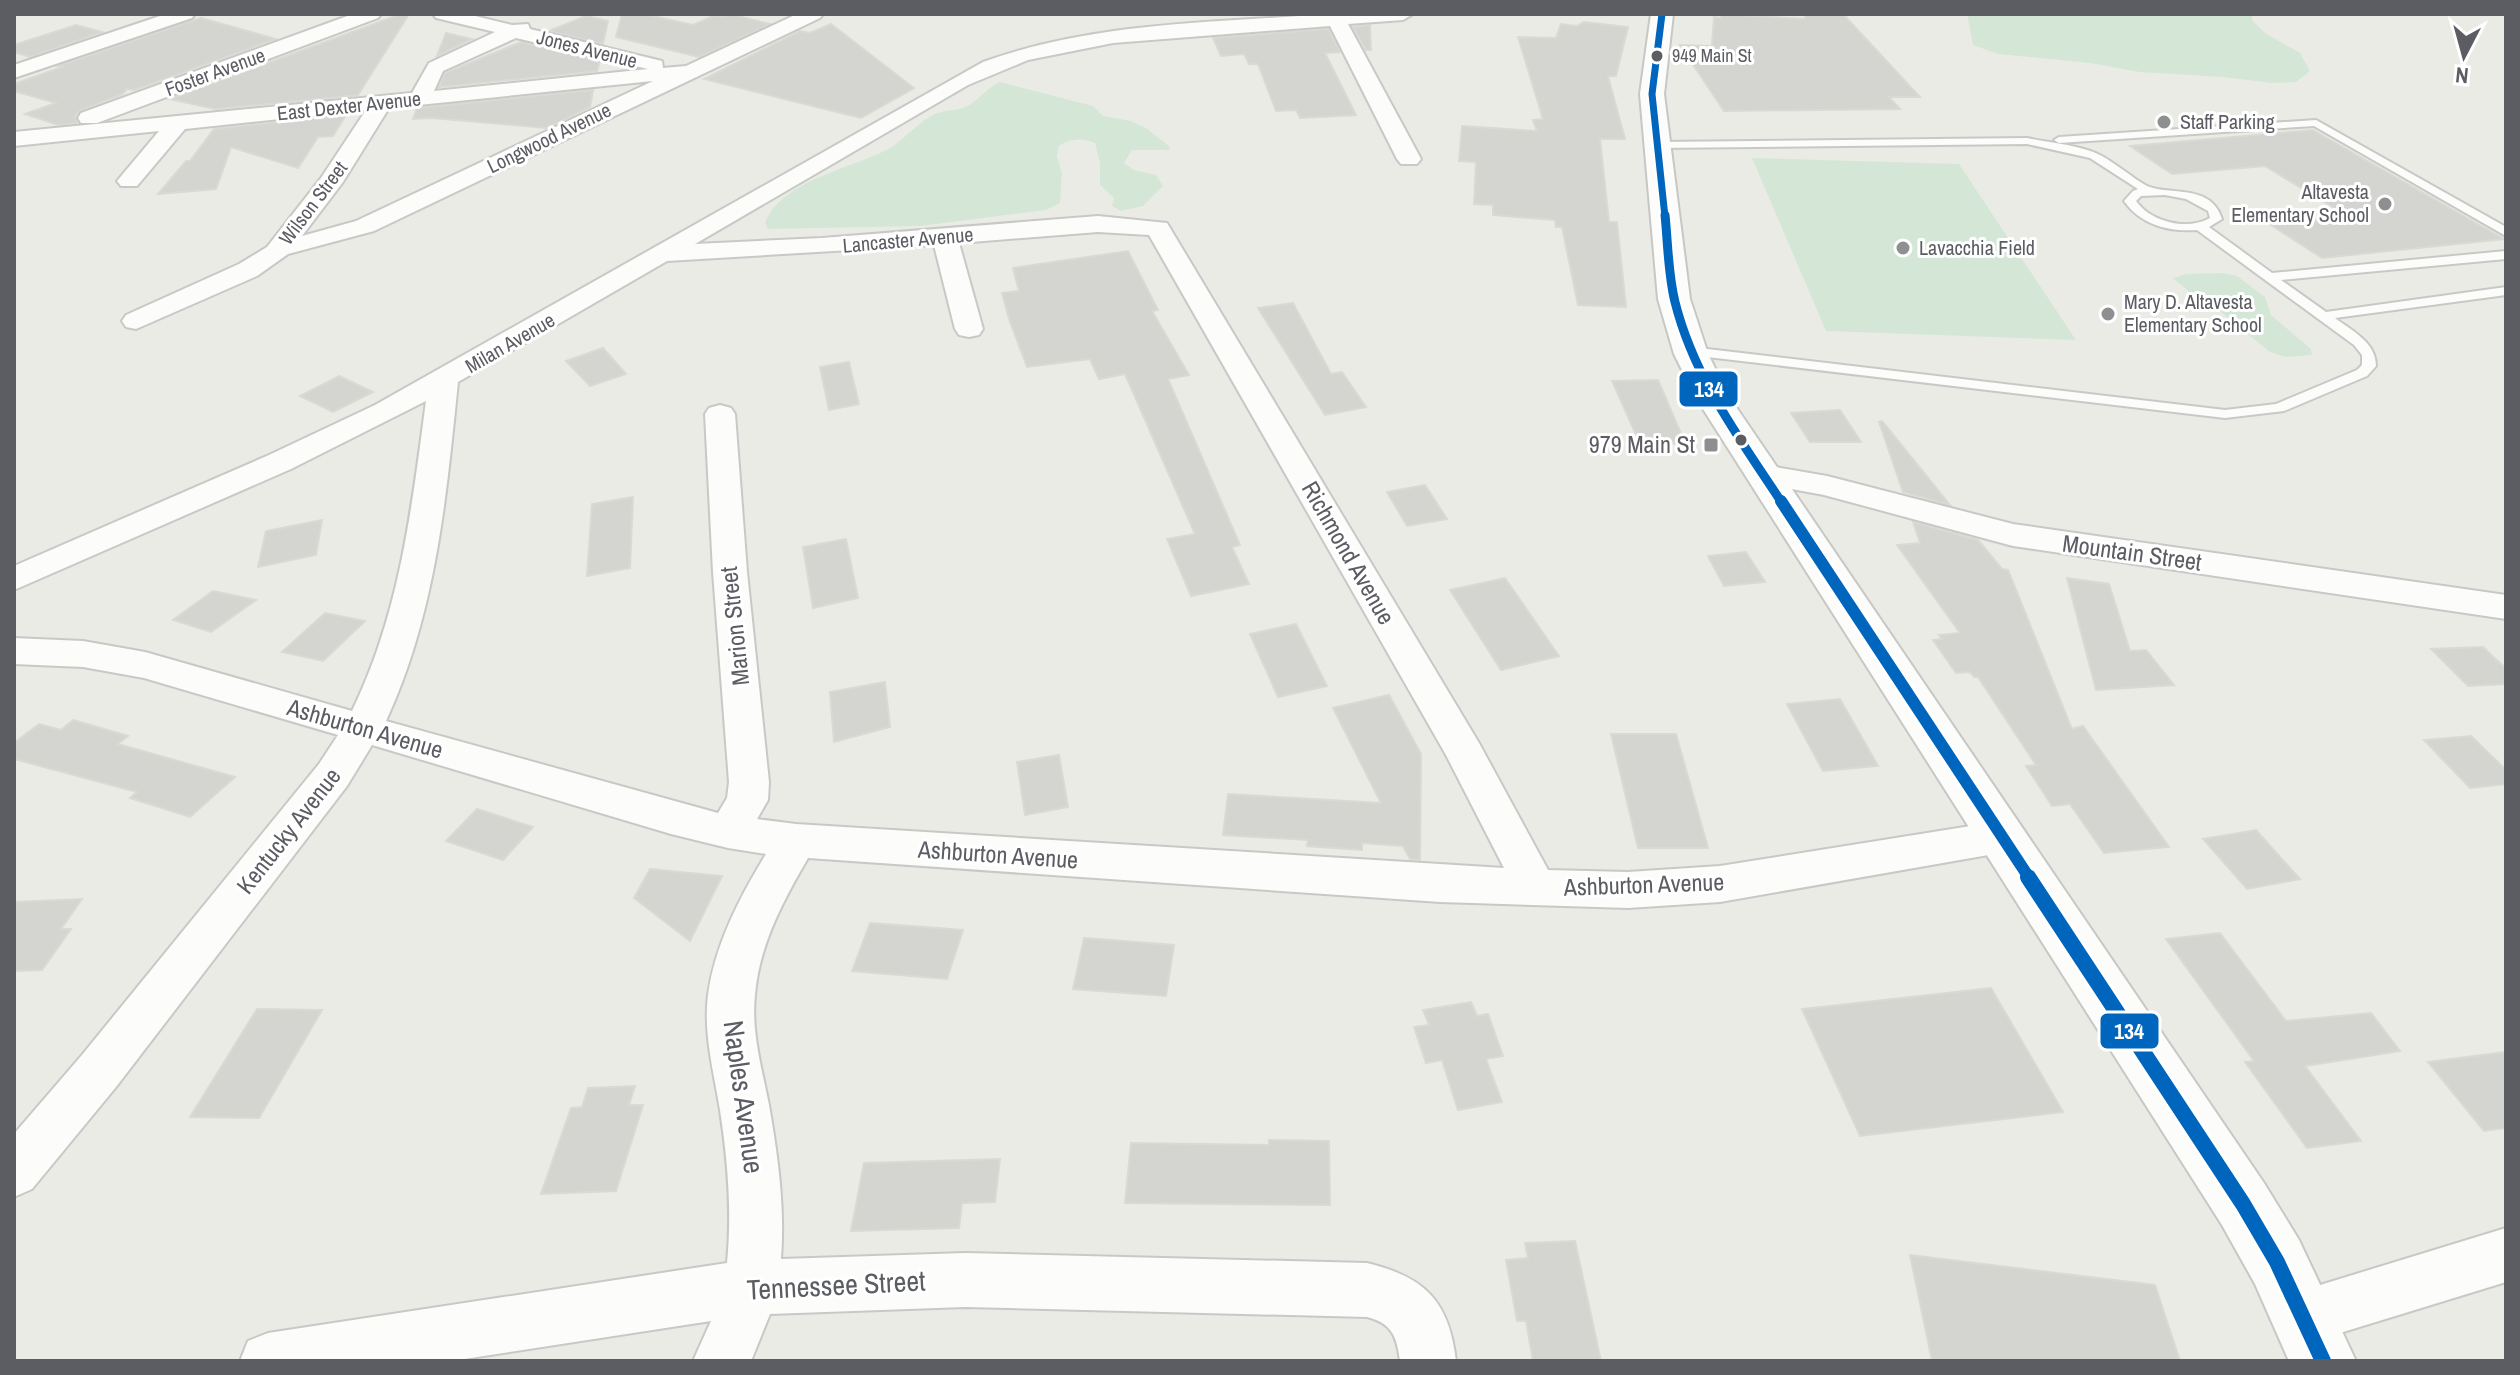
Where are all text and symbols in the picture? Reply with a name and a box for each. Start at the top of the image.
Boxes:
north arrow [2424,16,2504,96]
street label: Jones Avenue [534,23,640,74]
street label: Foster Avenue [161,41,269,102]
place label: 949 Main St [1672,43,1752,68]
marker: 949 Main St [1649,48,1665,64]
text: N [2454,60,2470,91]
street label: East Dexter Avenue [276,85,422,126]
street label: Longwood Avenue [482,96,615,179]
place label: Staff Parking [2180,108,2275,135]
marker: Staff Parking [2155,113,2173,131]
street label: Wilson Street [272,155,353,250]
place label: Altavesta Elementary School [2231,178,2369,228]
marker: Altavesta Elementary School [2376,195,2394,213]
street label: Lancaster Avenue [842,220,974,259]
place label: Lavacchia Field [1919,234,2035,261]
marker: Lavacchia Field [1894,239,1912,257]
place label: Mary D. Altavesta Elementary School [2124,288,2262,338]
marker: Mary D. Altavesta Elementary School [2099,305,2117,323]
street label: Milan Avenue [460,306,559,379]
line badge: 134 [1678,370,1739,408]
text: 134 [1694,374,1724,404]
place label: 979 Main St [1589,428,1696,460]
unlabelled marker [1733,432,1749,448]
marker: 979 Main St [1702,436,1720,454]
street label: Richmond Avenue [1295,475,1403,630]
street label: Mountain Street [2061,526,2204,578]
street label: Marion Street [712,565,756,687]
street label: Ashburton Avenue [283,690,447,766]
street label: Kentucky Avenue [229,761,348,900]
street label: Ashburton Avenue [916,832,1079,876]
street label: Ashburton Avenue [1562,865,1725,903]
line badge: 134 [2099,1012,2160,1050]
text: 134 [2114,1016,2144,1046]
street label: Naples Avenue [714,1018,774,1176]
street label: Tennessee Street [746,1261,926,1309]

